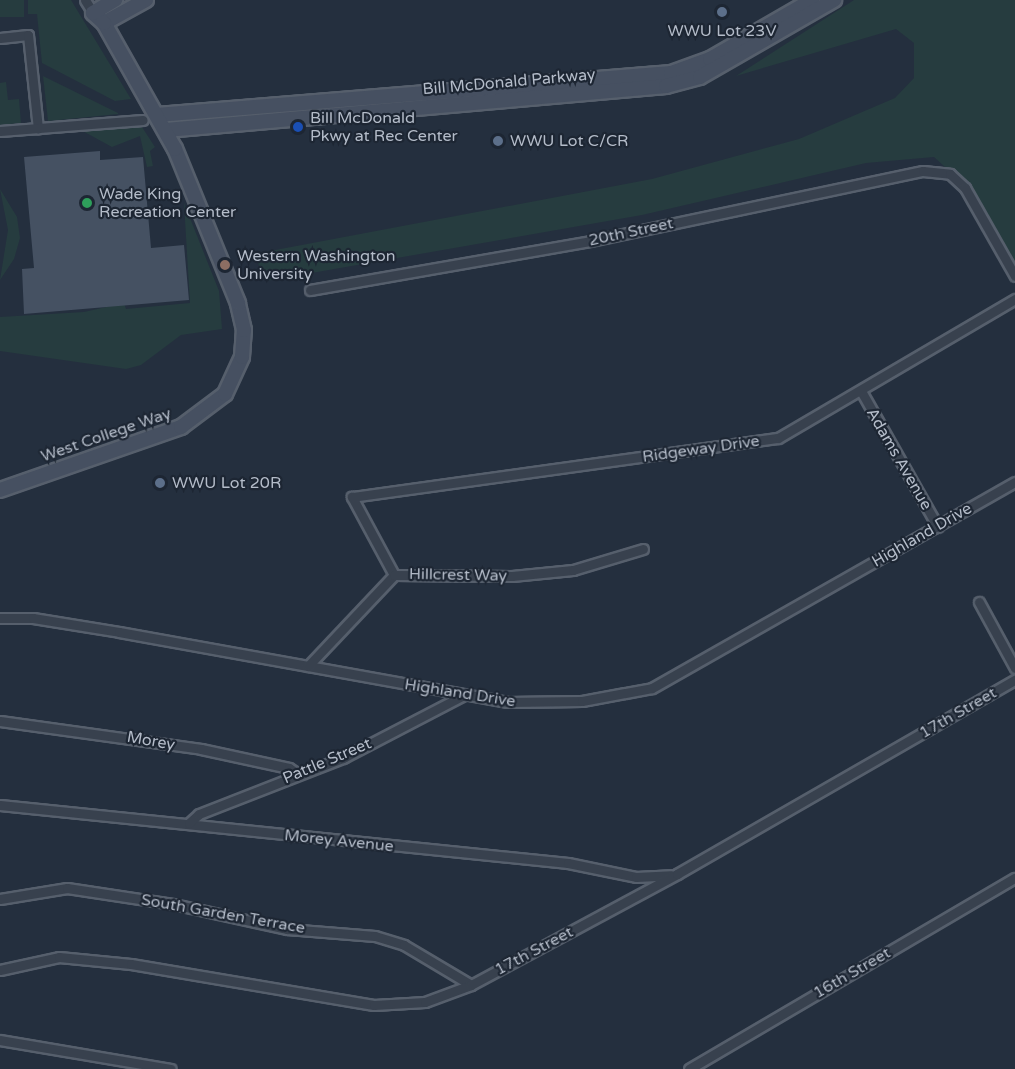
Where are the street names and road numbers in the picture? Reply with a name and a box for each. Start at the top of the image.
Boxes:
street label: Bill McDonald Parkway [422,65,596,99]
street label: 20th Street [587,214,675,250]
street label: West College Way [38,404,174,466]
street label: Adams Avenue [862,405,936,513]
street label: Ridgeway Drive [641,431,761,467]
street label: Highland Drive [869,499,975,571]
street label: Hillcrest Way [409,565,507,585]
street label: Highland Drive [403,675,517,711]
street label: 17th Street [916,683,1000,743]
street label: Morey [125,727,177,755]
street label: Pattle Street [280,734,374,788]
street label: Morey Avenue [283,826,395,856]
street label: South Garden Terrace [140,890,306,938]
street label: 17th Street [492,922,576,980]
street label: 16th Street [810,943,894,1003]

